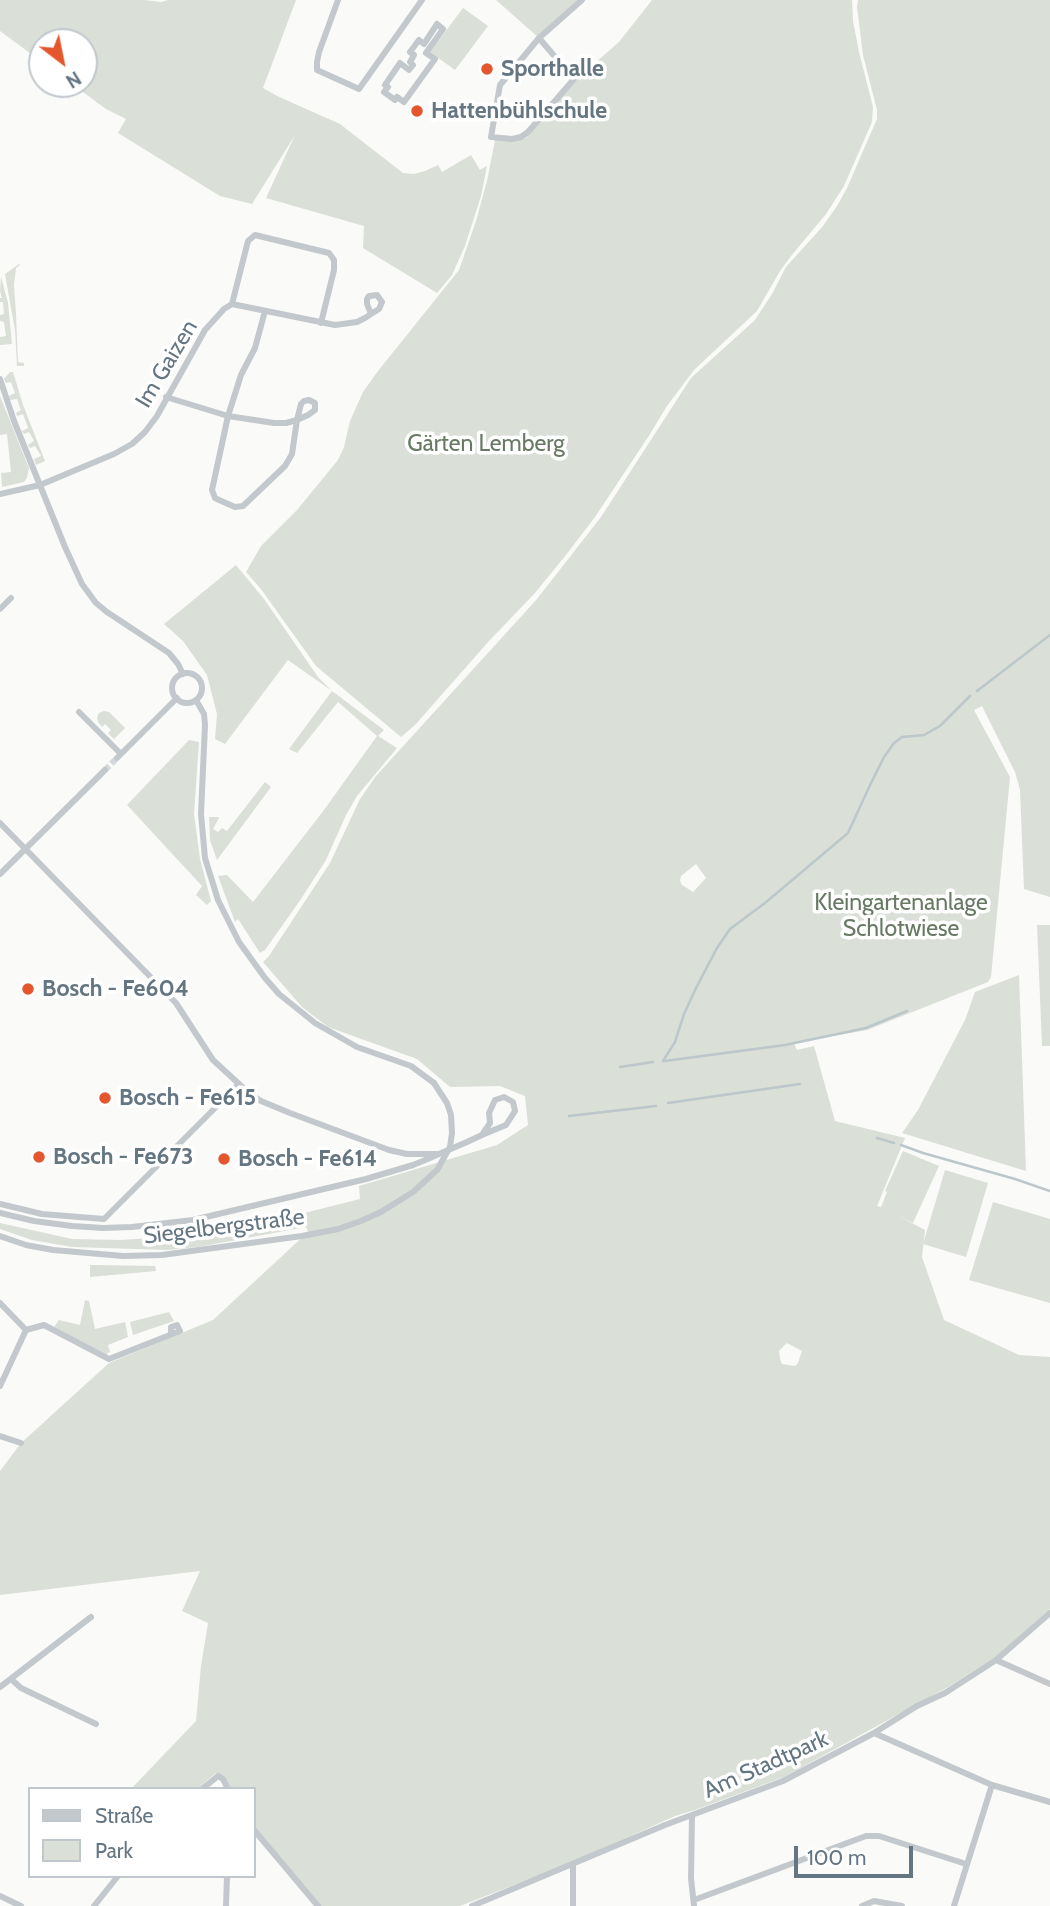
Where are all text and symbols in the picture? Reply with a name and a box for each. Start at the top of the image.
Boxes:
north arrow [28,28,98,98]
place label: Sporthalle [501,55,604,83]
marker: Sporthalle [479,61,495,77]
text: N [62,66,85,93]
place label: Hattenbühlschule [431,97,607,125]
marker: Hattenbühlschule [409,103,425,119]
street label: Im Gaizen [130,315,204,413]
park label: Gärten Lemberg [407,430,565,458]
park label: Kleingartenanlage Schlotwiese [814,889,988,943]
place label: Bosch - Fe604 [42,975,189,1003]
marker: Bosch - Fe604 [20,981,36,997]
place label: Bosch - Fe615 [119,1084,256,1112]
marker: Bosch - Fe615 [97,1090,113,1106]
place label: Bosch - Fe673 [53,1143,194,1171]
place label: Bosch - Fe614 [238,1145,377,1173]
marker: Bosch - Fe673 [31,1149,47,1165]
marker: Bosch - Fe614 [216,1151,232,1167]
street label: Siegelbergstraße [142,1203,306,1251]
street label: Am Stadtpark [699,1725,833,1805]
legend [28,1787,256,1878]
text: Straße [95,1803,153,1828]
scale bar [798,1832,917,1876]
text: Park [95,1838,133,1863]
text: 100 m [807,1845,866,1870]

